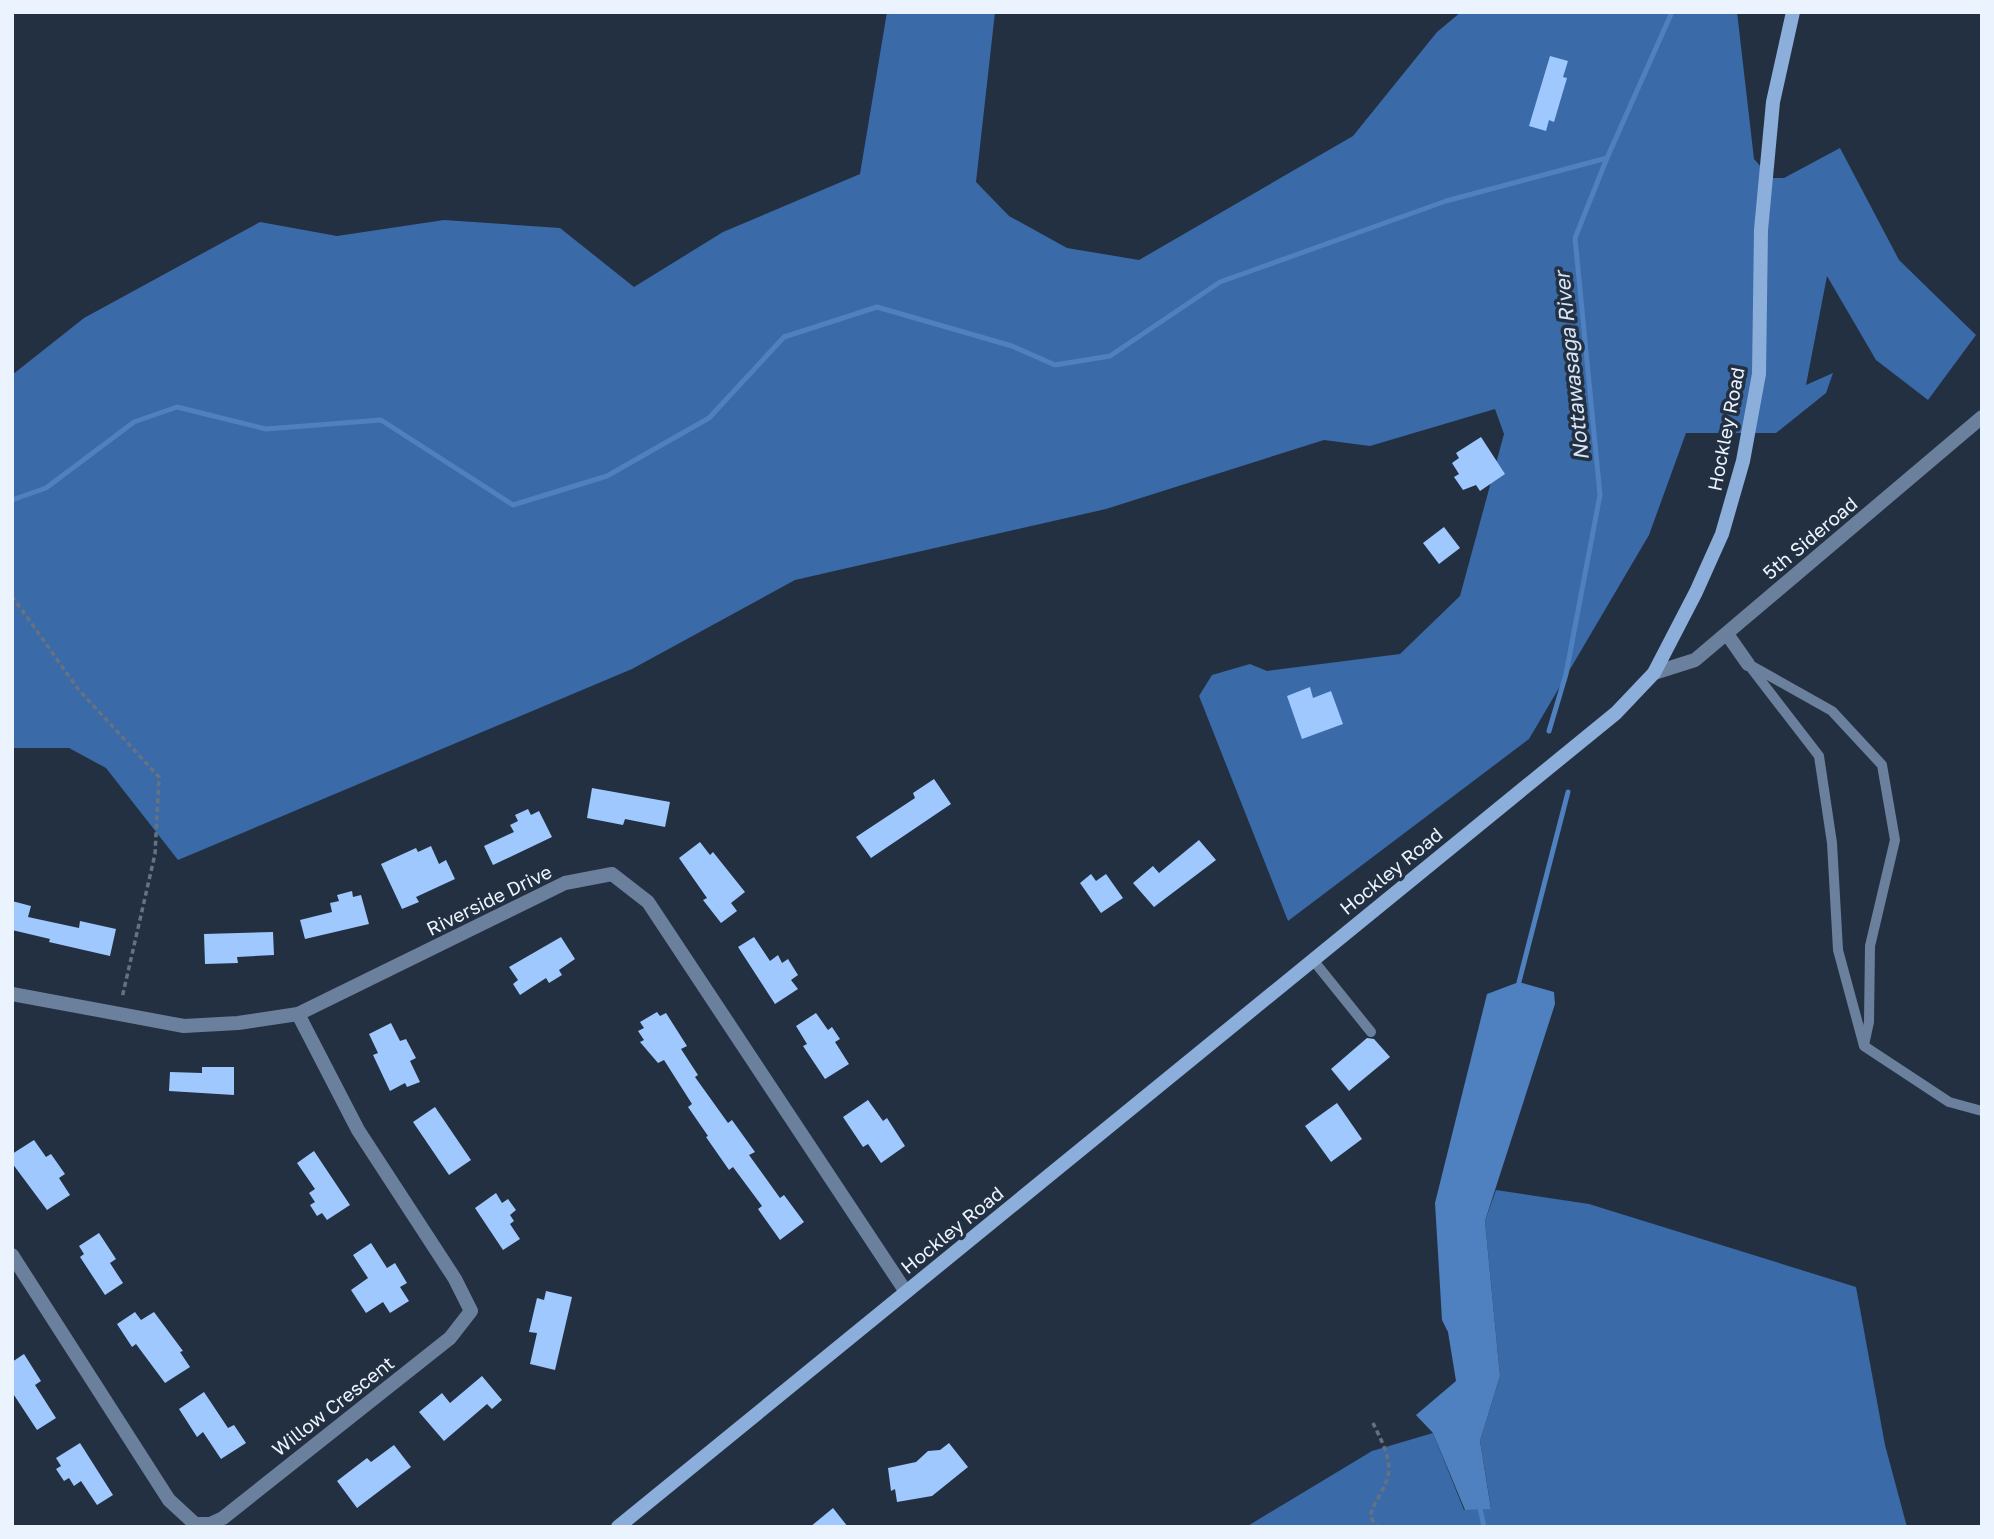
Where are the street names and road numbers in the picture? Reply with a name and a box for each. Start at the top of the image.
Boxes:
street label: Hockley Road [1702,365,1749,493]
street label: 5th Sideroad [1758,492,1862,584]
street label: Hockley Road [1335,822,1447,919]
street label: Riverside Drive [422,859,555,940]
street label: Hockley Road [896,1181,1008,1278]
street label: Willow Crescent [267,1351,398,1460]

